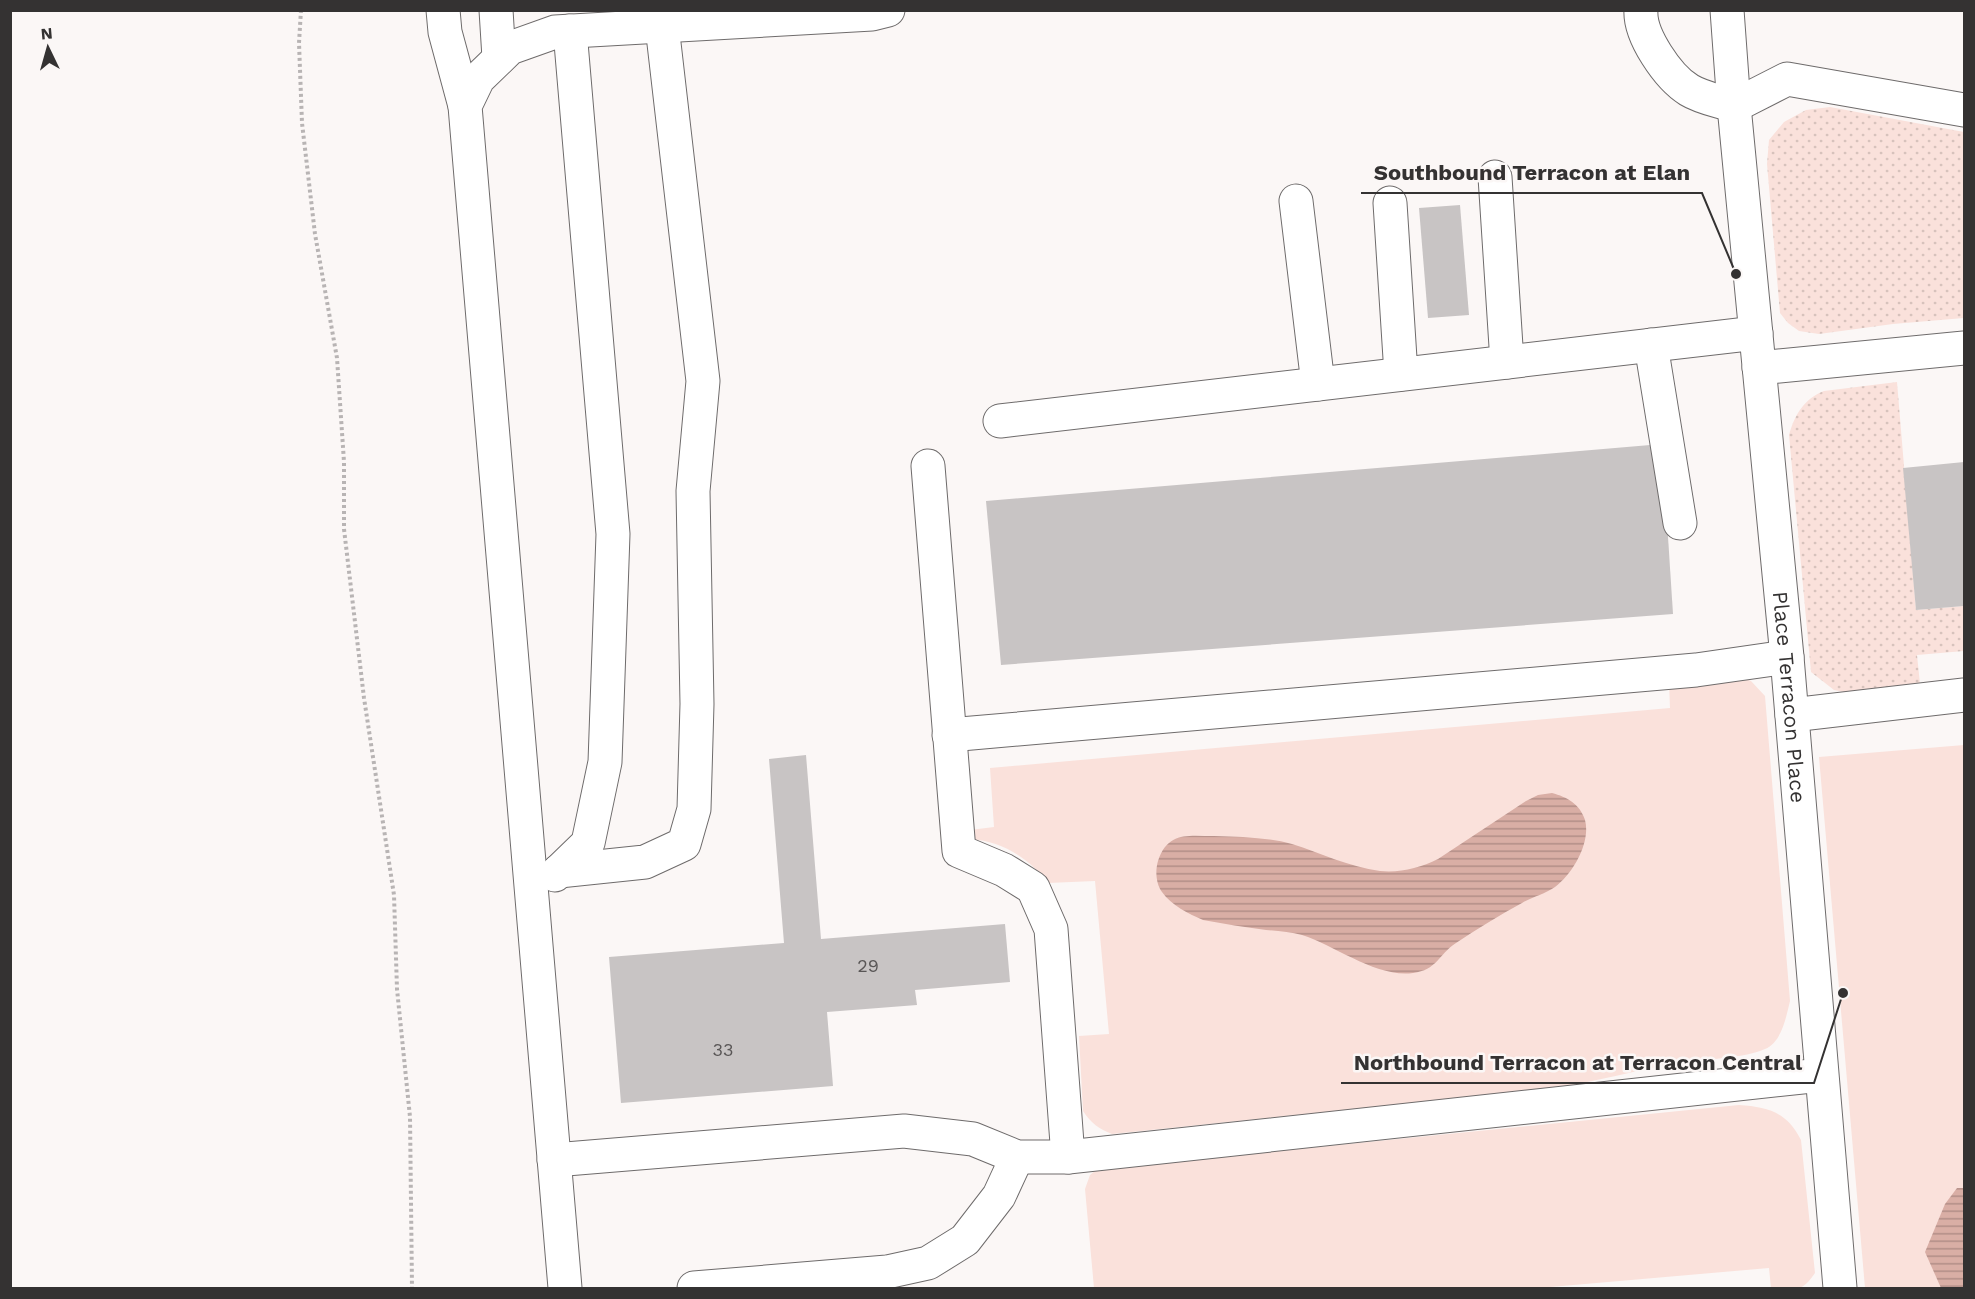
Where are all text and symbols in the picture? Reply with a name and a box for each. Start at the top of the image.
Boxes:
north arrow [18,18,78,78]
text: N [40,24,53,44]
callout: Southbound Terracon at Elan [1361,153,1702,193]
text: Southbound Terracon at Elan [1374,160,1690,185]
street label: Place Terracon Place [1768,590,1812,804]
house number: 29 [857,955,879,976]
house number: 33 [713,1039,734,1060]
callout: Northbound Terracon at Terracon Central [1341,1043,1814,1083]
text: Northbound Terracon at Terracon Central [1354,1050,1803,1075]

